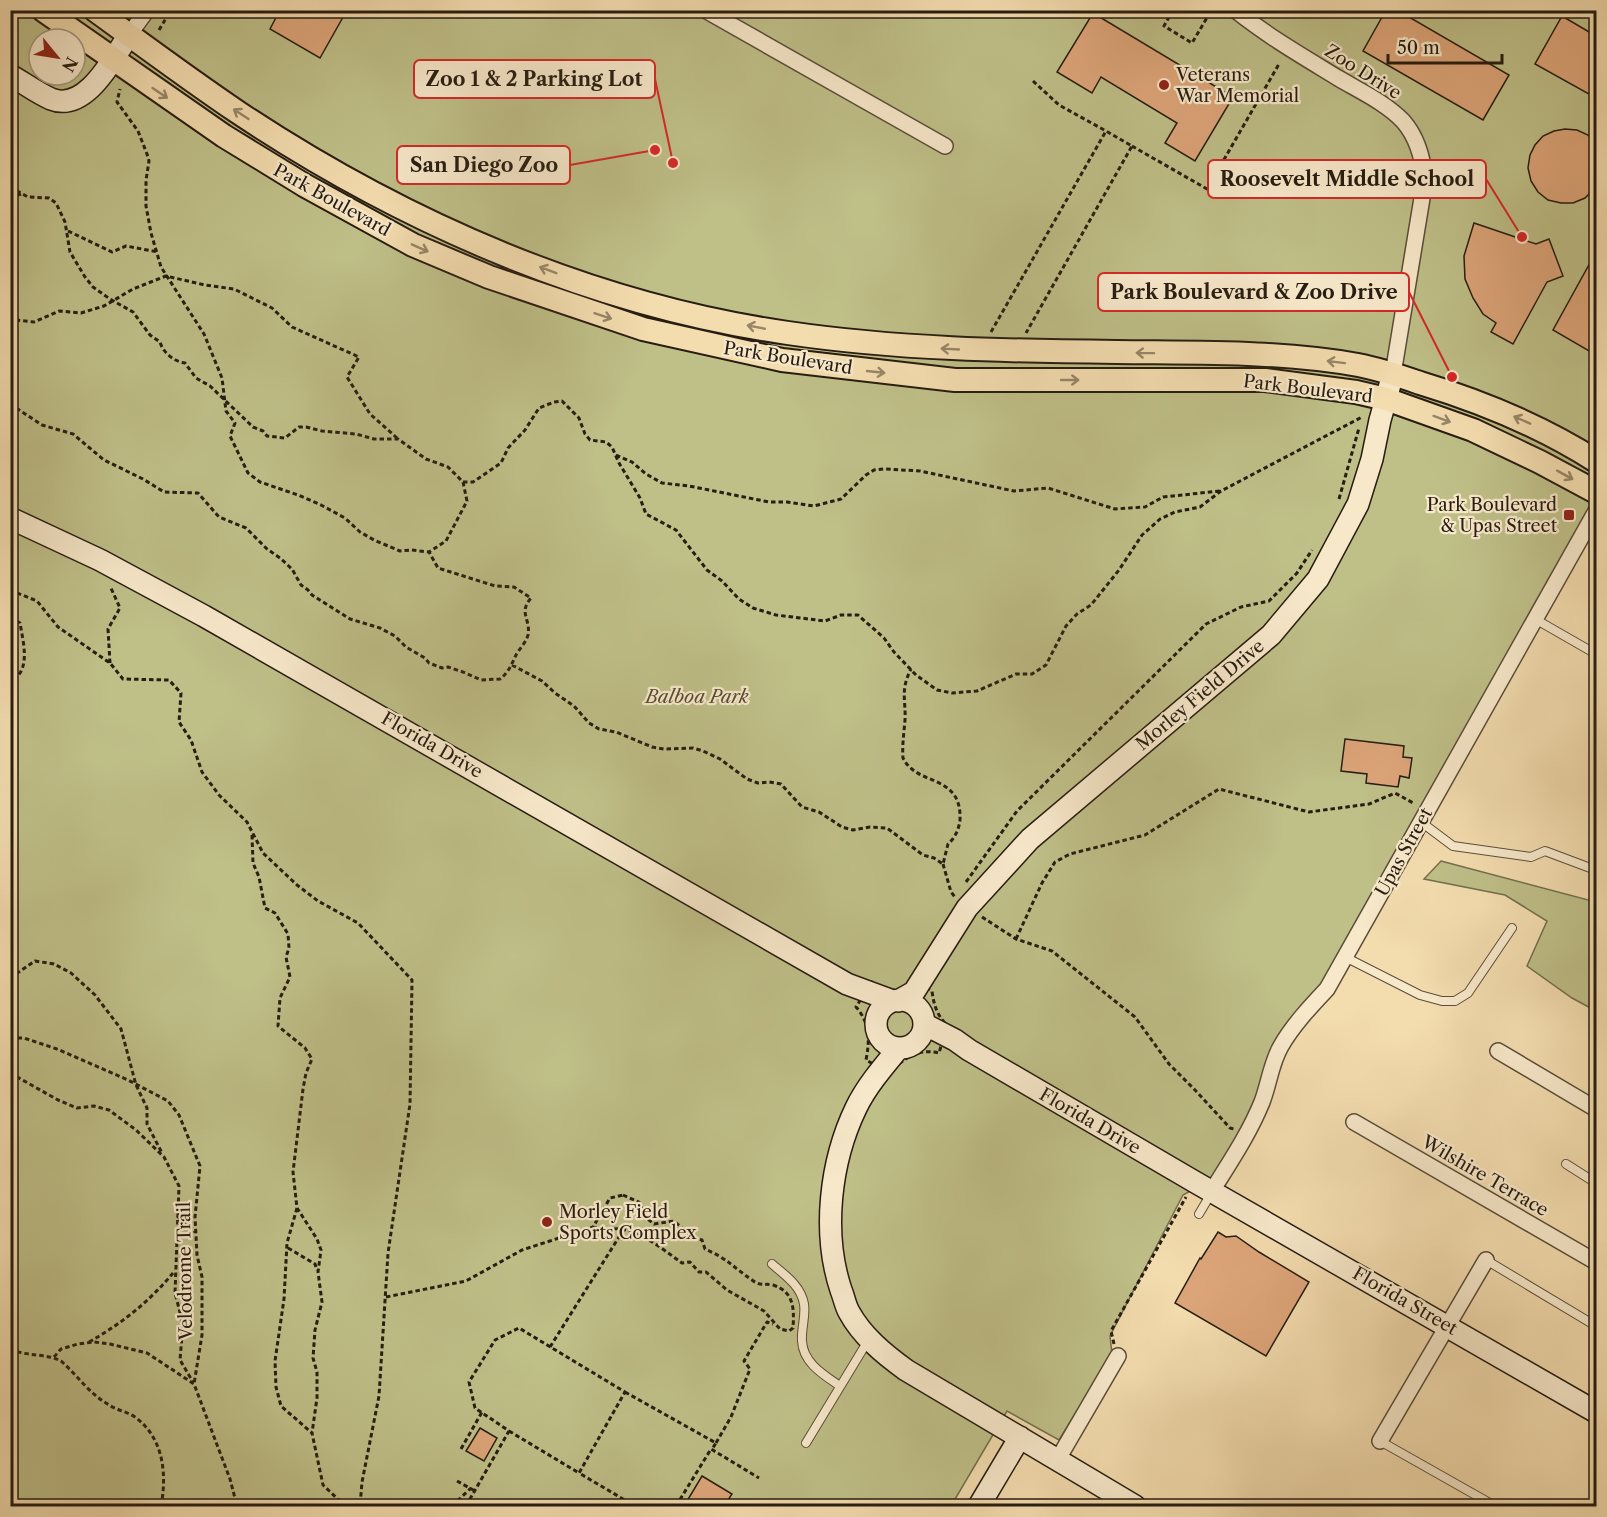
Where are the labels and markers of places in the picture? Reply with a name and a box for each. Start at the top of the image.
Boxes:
callout: Zoo 1 & 2 Parking Lot [414,60,655,98]
place label: Veterans War Memorial [1175,64,1299,107]
marker: Veterans War Memorial [1157,78,1171,92]
callout: San Diego Zoo [397,146,570,184]
callout: Roosevelt Middle School [1208,160,1486,198]
callout: Park Boulevard & Zoo Drive [1098,273,1409,311]
place label: Park Boulevard & Upas Street [1427,494,1558,537]
marker: Park Boulevard & Upas Street [1562,508,1576,522]
place label: Morley Field Sports Complex [559,1201,697,1244]
marker: Morley Field Sports Complex [540,1215,554,1229]

